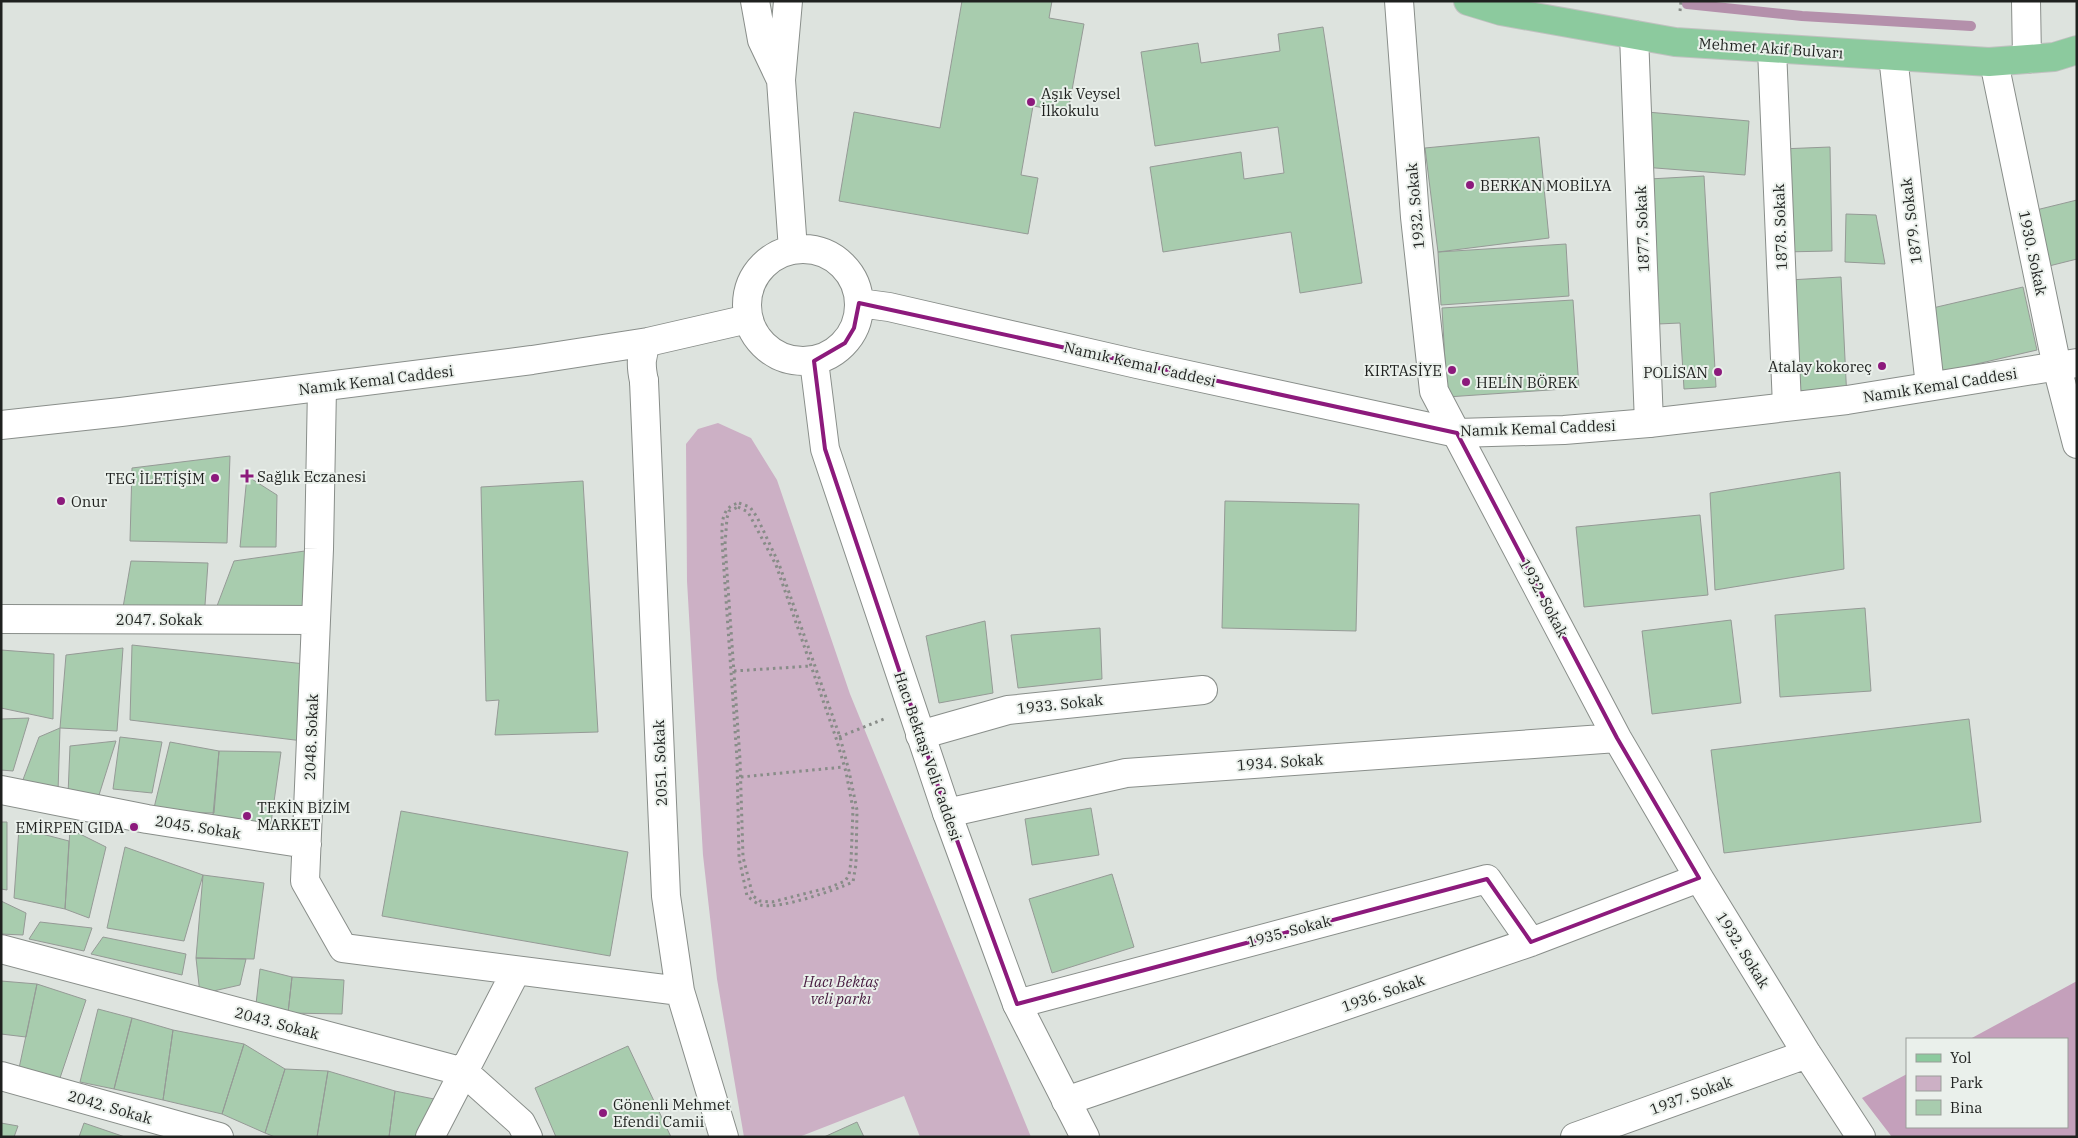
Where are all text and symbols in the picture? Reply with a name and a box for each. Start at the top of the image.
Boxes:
street label: Mehmet Akif Bulvarı [1698,33,1844,63]
place label: Aşık Veysel İlkokulu [1041,84,1120,120]
marker: Aşık Veysel İlkokulu [1025,96,1037,108]
street label: 1932. Sokak [1402,162,1428,250]
place label: BERKAN MOBİLYA [1480,176,1612,195]
street label: 1879. Sokak [1896,177,1926,265]
marker: BERKAN MOBİLYA [1464,179,1476,191]
street label: 1878. Sokak [1769,183,1791,271]
street label: 1877. Sokak [1631,185,1653,273]
street label: 1930. Sokak [2015,209,2051,298]
street label: Namık Kemal Caddesi [1062,337,1218,391]
place label: Atalay kokoreç [1768,357,1872,376]
marker: Atalay kokoreç [1876,360,1888,372]
street label: Namık Kemal Caddesi [297,361,455,399]
place label: KIRTASİYE [1364,361,1442,380]
place label: POLİSAN [1643,363,1708,382]
street label: Namık Kemal Caddesi [1862,363,2019,407]
marker: KIRTASİYE [1446,364,1458,376]
marker: POLİSAN [1712,366,1724,378]
place label: HELİN BÖREK [1476,373,1578,392]
marker: HELİN BÖREK [1460,376,1472,388]
street label: Namık Kemal Caddesi [1460,416,1616,440]
place label: Sağlık Eczanesi [257,467,367,486]
place label: TEG İLETİŞİM [106,469,205,488]
marker: Sağlık Eczanesi [241,470,253,482]
marker: TEG İLETİŞİM [209,472,221,484]
place label: Onur [71,492,108,511]
marker: Onur [55,495,67,507]
street label: 1932. Sokak [1515,555,1573,641]
street label: 2047. Sokak [116,610,202,629]
street label: Hacı Bektaşi Veli Caddesi [890,669,966,843]
street label: 1933. Sokak [1016,690,1104,718]
street label: 2048. Sokak [300,693,322,781]
street label: 2051. Sokak [649,719,671,807]
street label: 1934. Sokak [1236,749,1324,774]
place label: TEKİN BİZİM MARKET [257,798,350,834]
marker: TEKİN BİZİM MARKET [241,810,253,822]
street label: 2045. Sokak [154,811,242,843]
place label: EMİRPEN GIDA [15,818,125,837]
marker: EMİRPEN GIDA [128,821,140,833]
street label: 1932. Sokak [1712,908,1774,992]
street label: 1935. Sokak [1245,911,1333,951]
street label: 1936. Sokak [1339,970,1427,1016]
park label: Hacı Bektaş veli parkı [802,972,879,1008]
street label: 2043. Sokak [233,1003,321,1043]
legend [1906,1038,2068,1128]
text: Yol [1950,1048,1971,1067]
street label: 1937. Sokak [1647,1071,1735,1119]
text: Park [1950,1073,1983,1092]
street label: 2042. Sokak [66,1086,154,1128]
place label: Gönenli Mehmet Efendi Camii [613,1095,730,1131]
text: Bina [1950,1098,1983,1117]
marker: Gönenli Mehmet Efendi Camii [597,1107,609,1119]

